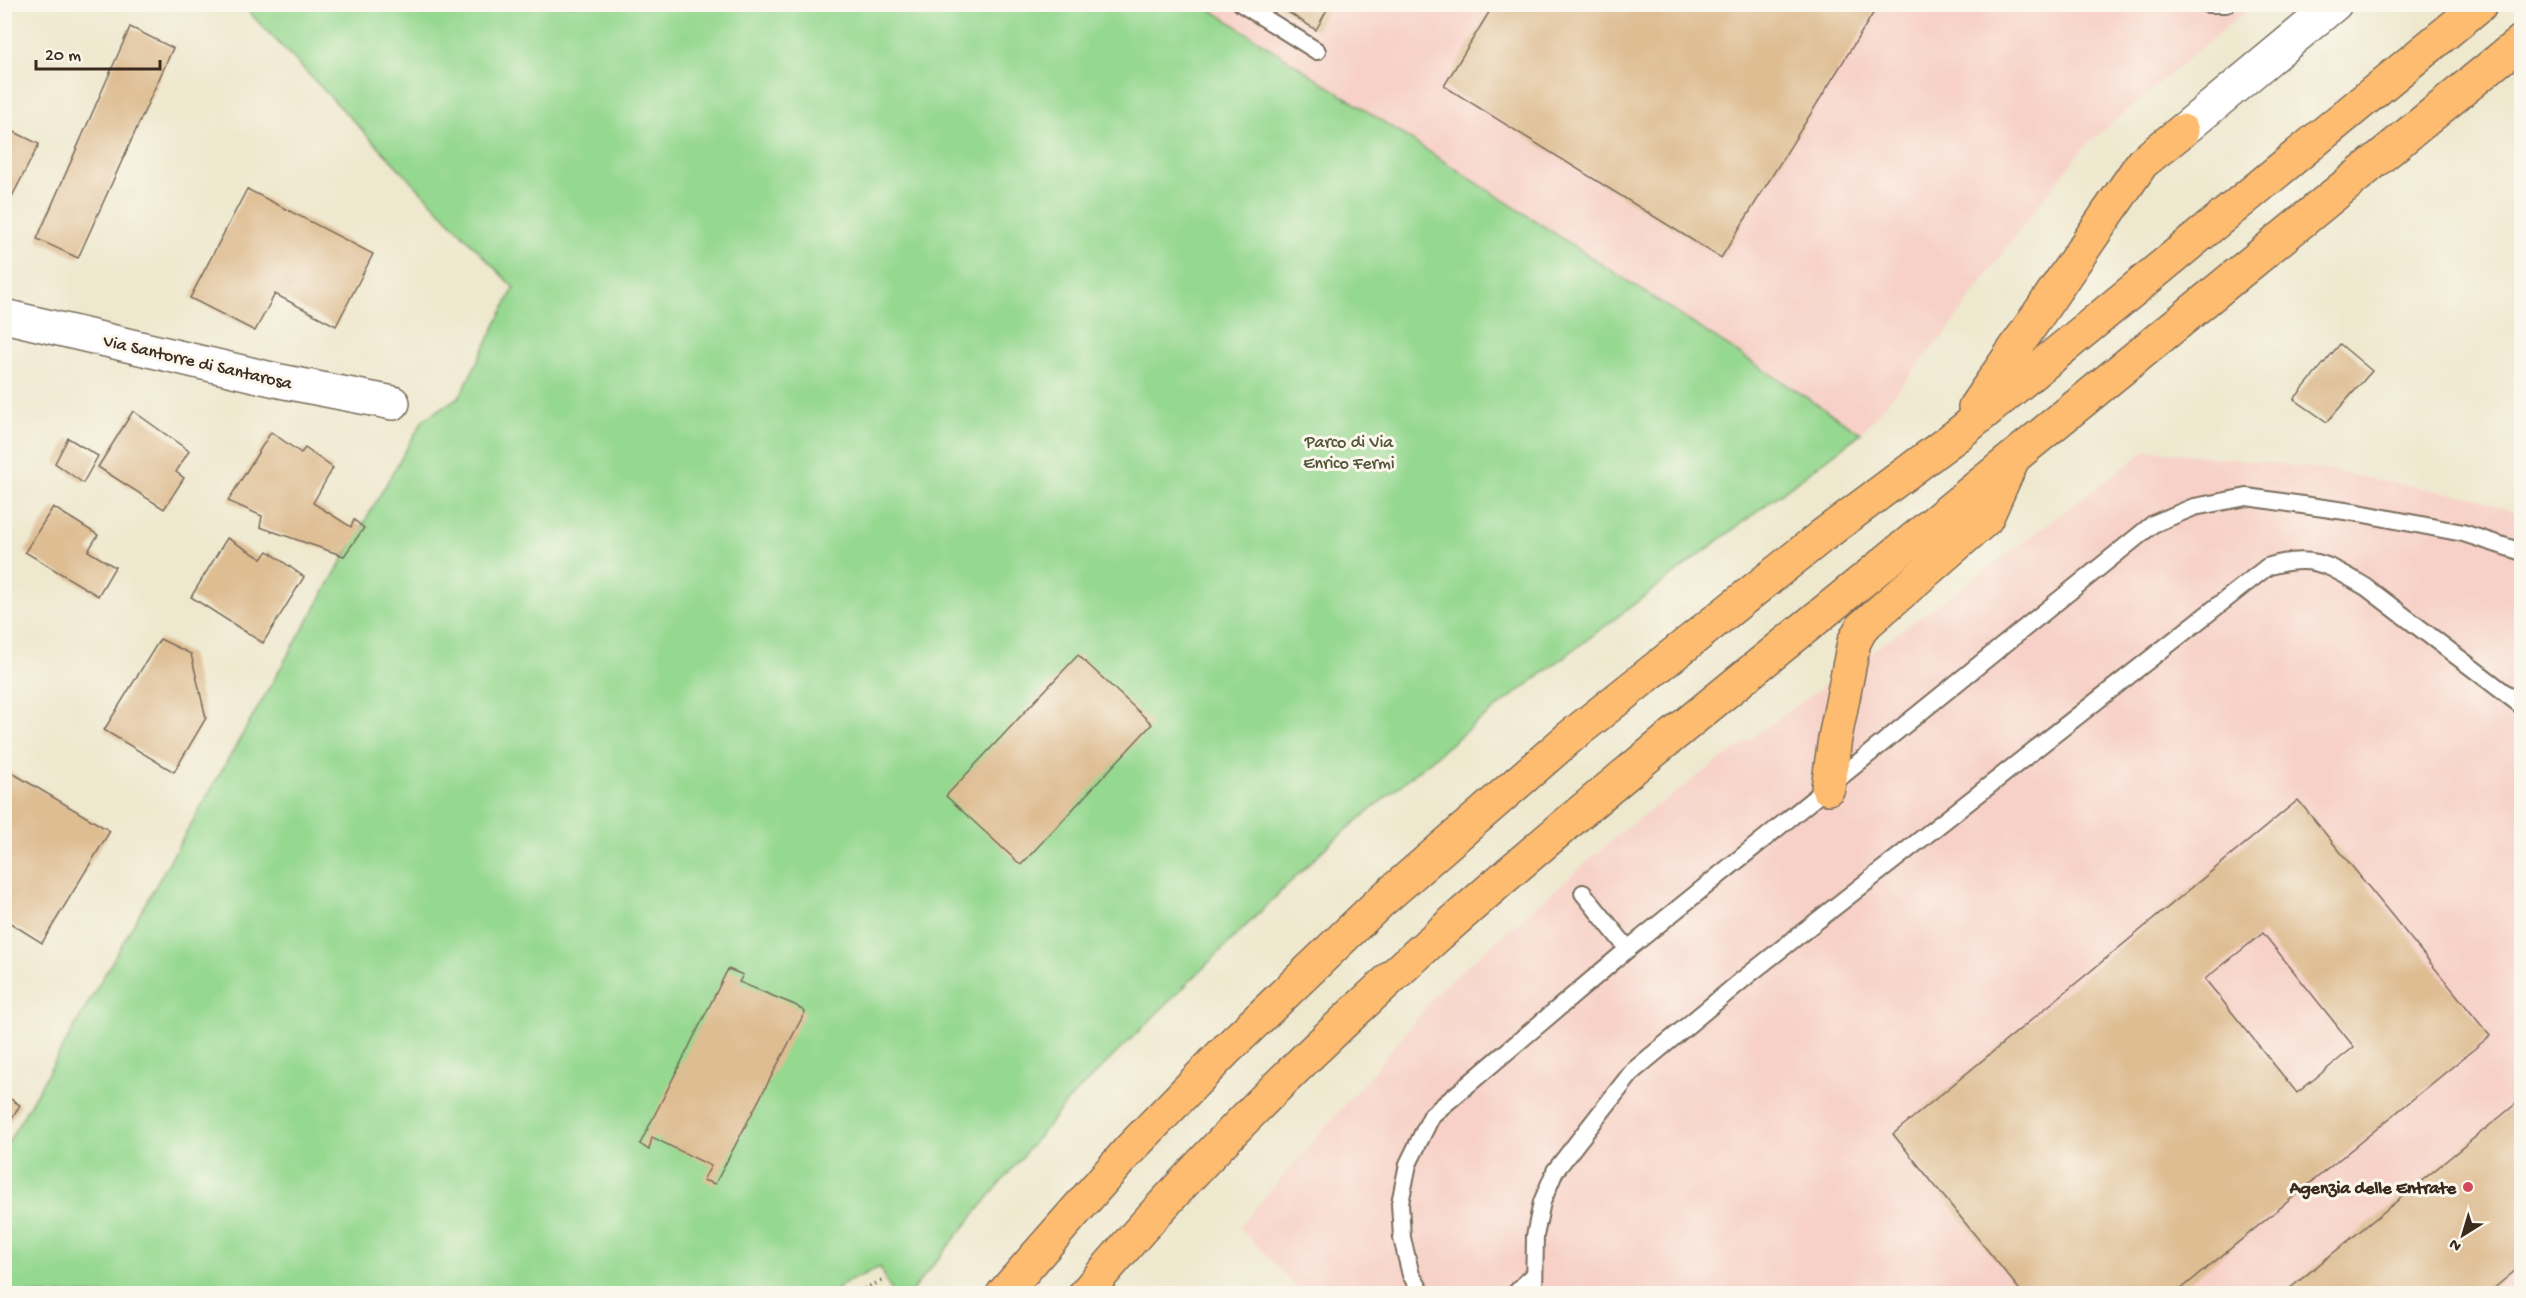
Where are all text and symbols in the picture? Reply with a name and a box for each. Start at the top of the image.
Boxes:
scale bar [36,33,160,71]
text: 20 m [45,46,81,67]
street label: Via Santorre di Santarosa [100,331,295,396]
park label: Parco di Via Enrico Fermi [1303,433,1395,475]
place label: Agenzia delle Entrate [2289,1179,2457,1200]
marker: Agenzia delle Entrate [2461,1180,2475,1194]
north arrow [2433,1205,2493,1265]
text: N [2446,1233,2466,1255]

